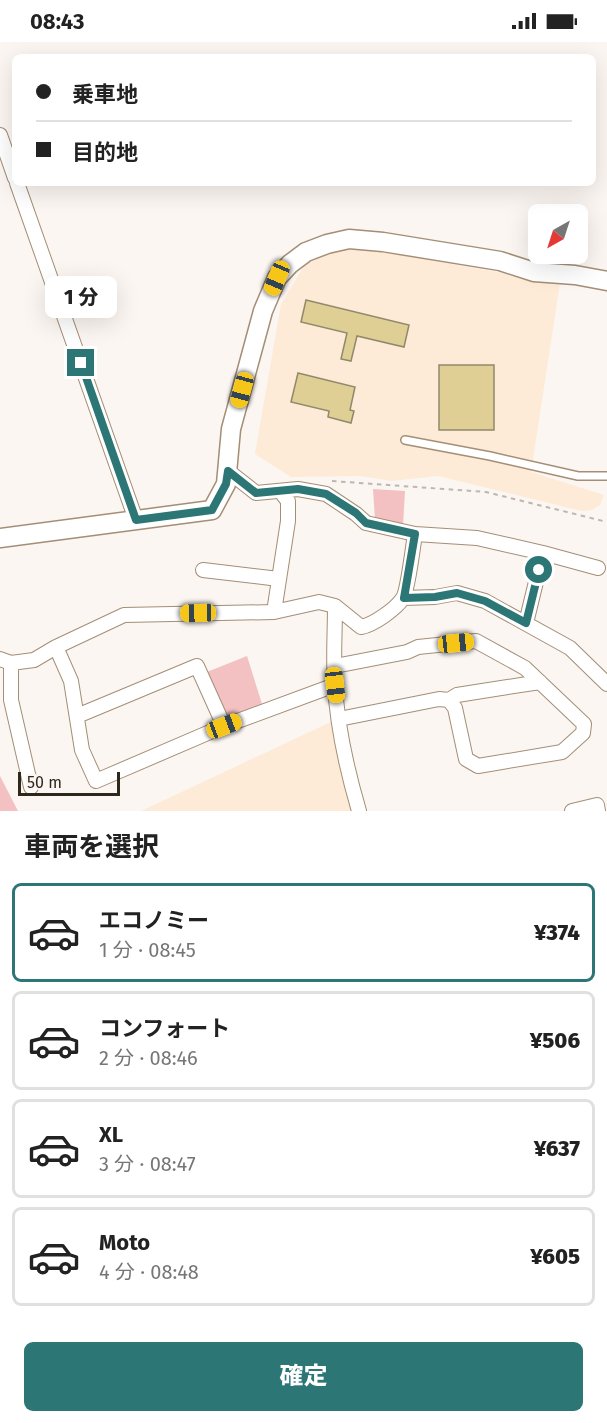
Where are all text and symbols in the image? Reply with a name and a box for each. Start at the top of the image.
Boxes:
text: 08:43 [30,8,84,35]
text: 乗車地 [72,81,138,108]
text: 目的地 [72,139,138,166]
north arrow [528,204,588,264]
map controls [528,204,588,264]
car [262,258,292,298]
callout: 1 分 [45,276,117,318]
text: 1 分 [64,285,98,309]
route end [67,349,94,376]
car [229,370,255,410]
route start [525,556,552,583]
car [180,604,216,622]
car [437,632,475,654]
car [324,666,346,704]
car [204,711,244,741]
scale bar [18,769,120,796]
text: 50 m [27,773,62,792]
text: 車両を選択 [24,831,159,863]
icon: car [27,906,81,960]
text: エコノミー [99,907,209,934]
text: ¥374 [534,919,580,946]
text: 1 分 · 08:45 [99,938,196,962]
icon: car [27,1014,81,1068]
text: コンフォート [99,1015,230,1042]
text: ¥506 [530,1027,580,1054]
text: 2 分 · 08:46 [99,1046,198,1070]
text: XL [99,1121,123,1148]
icon: car [27,1122,81,1176]
text: ¥637 [534,1135,580,1162]
text: 3 分 · 08:47 [99,1152,196,1176]
text: Moto [99,1229,150,1256]
icon: car [27,1230,81,1284]
text: ¥605 [530,1243,580,1270]
text: 4 分 · 08:48 [99,1260,199,1284]
button: 確定 [24,1342,583,1411]

